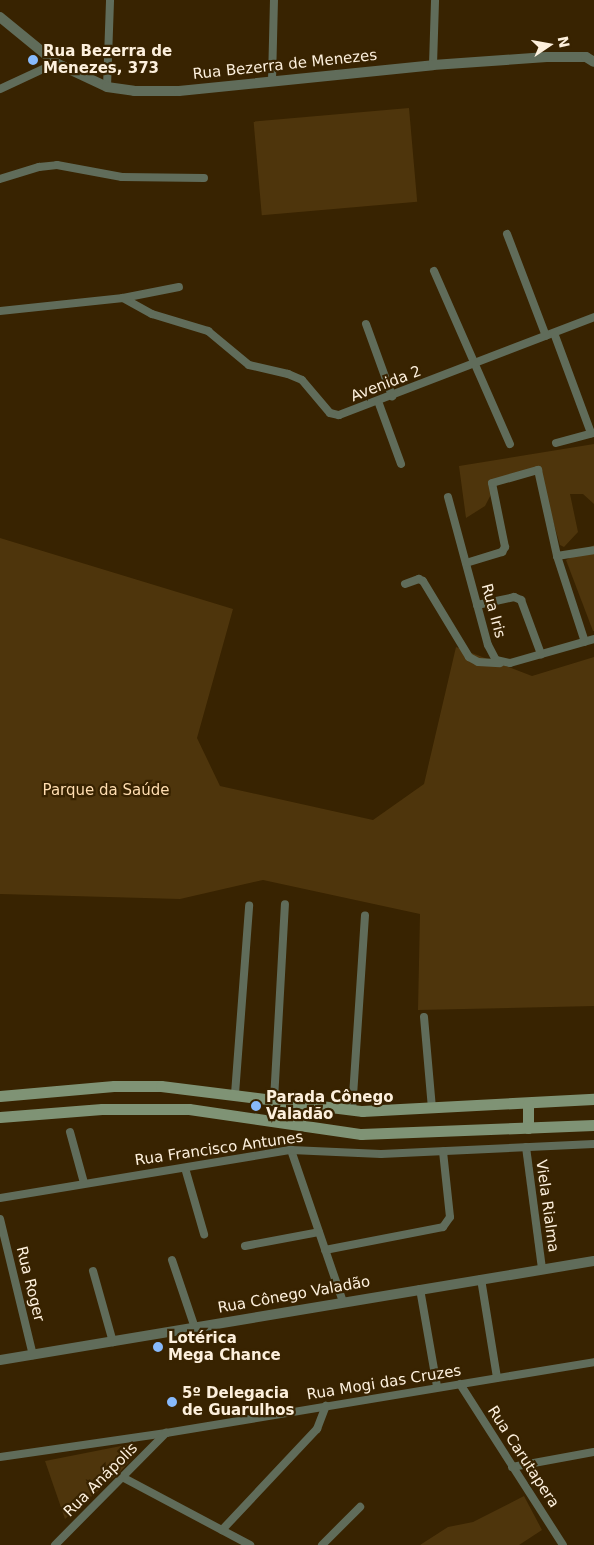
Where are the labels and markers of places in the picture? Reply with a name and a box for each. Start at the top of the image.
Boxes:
place label: Rua Bezerra de Menezes, 373 [43,42,172,77]
marker: Rua Bezerra de Menezes, 373 [27,54,39,66]
place label: Parada Cônego Valadão [266,1088,394,1123]
marker: Parada Cônego Valadão [250,1100,262,1112]
place label: Lotérica Mega Chance [168,1329,281,1364]
marker: Lotérica Mega Chance [152,1341,164,1353]
place label: 5º Delegacia de Guarulhos [182,1384,294,1419]
marker: 5º Delegacia de Guarulhos [166,1396,178,1408]

